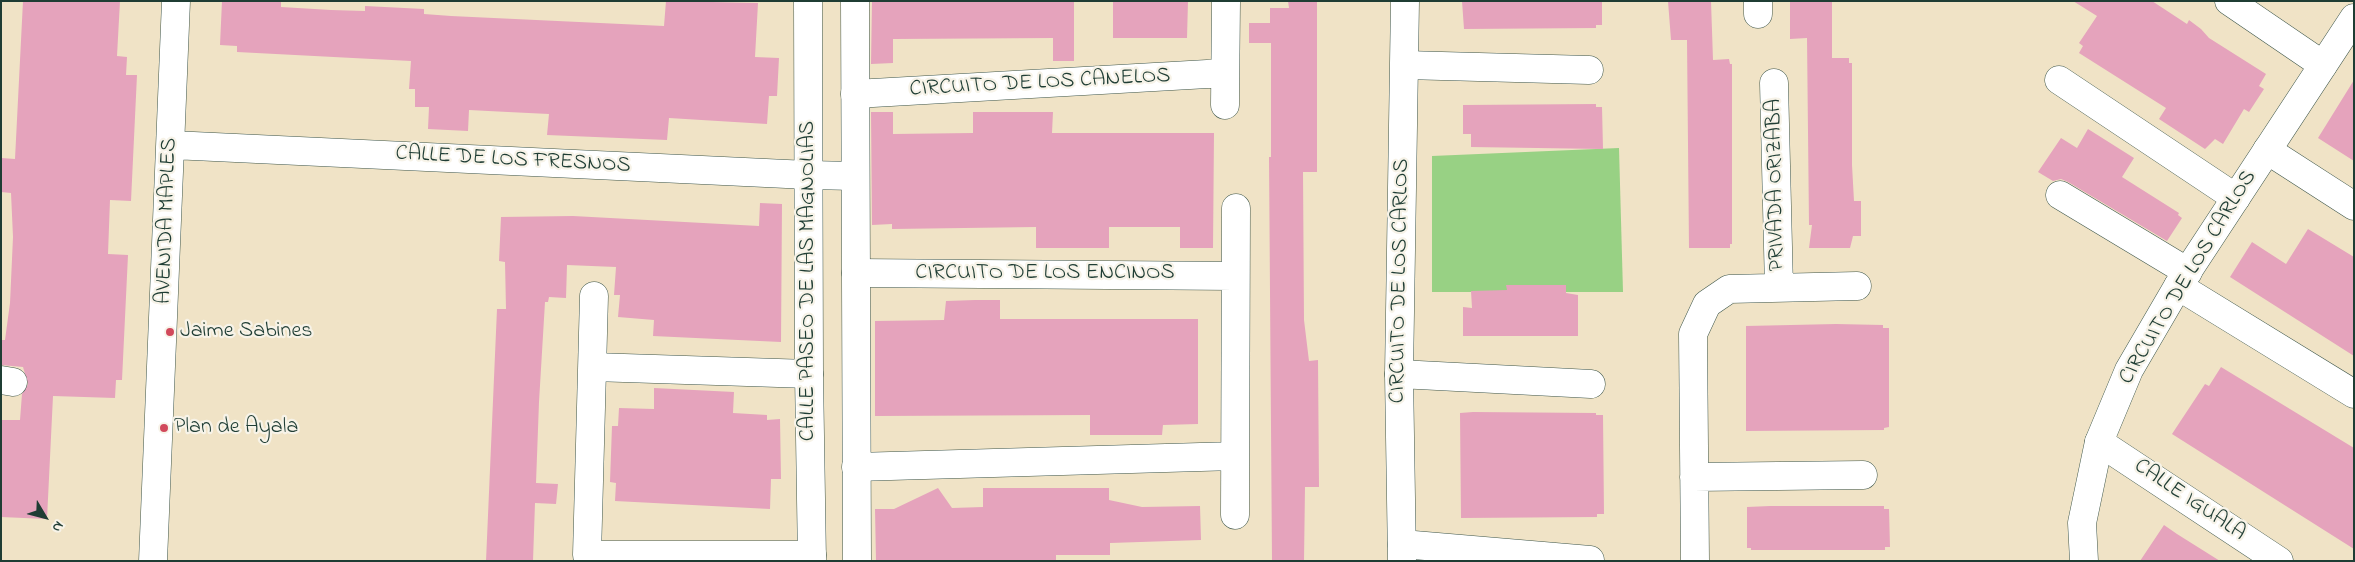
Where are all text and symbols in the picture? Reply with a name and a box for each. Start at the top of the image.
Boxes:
street label: CIRCUITO DE LOS CANELOS [909,64,1171,104]
street label: PRIVADA ORIZABA [1762,98,1792,272]
street label: CALLE PASEO DE LAS MAGNOLIAS [796,121,822,441]
street label: AVENIDA MAPLES [152,137,184,305]
street label: CALLE DE LOS FRESNOS [395,142,631,180]
street label: CIRCUITO DE LOS CARLOS [1386,158,1416,404]
street label: CIRCUITO DE LOS CARLOS [2115,166,2263,390]
street label: CIRCUITO DE LOS ENCINOS [915,261,1175,287]
place label: Jaime Sabines [180,319,312,345]
marker: Jaime Sabines [164,326,176,338]
place label: Plan de Ayala [174,415,298,441]
marker: Plan de Ayala [158,422,170,434]
street label: CALLE IGUALA [2128,454,2250,548]
north arrow [20,492,70,542]
text: N [46,516,69,536]

